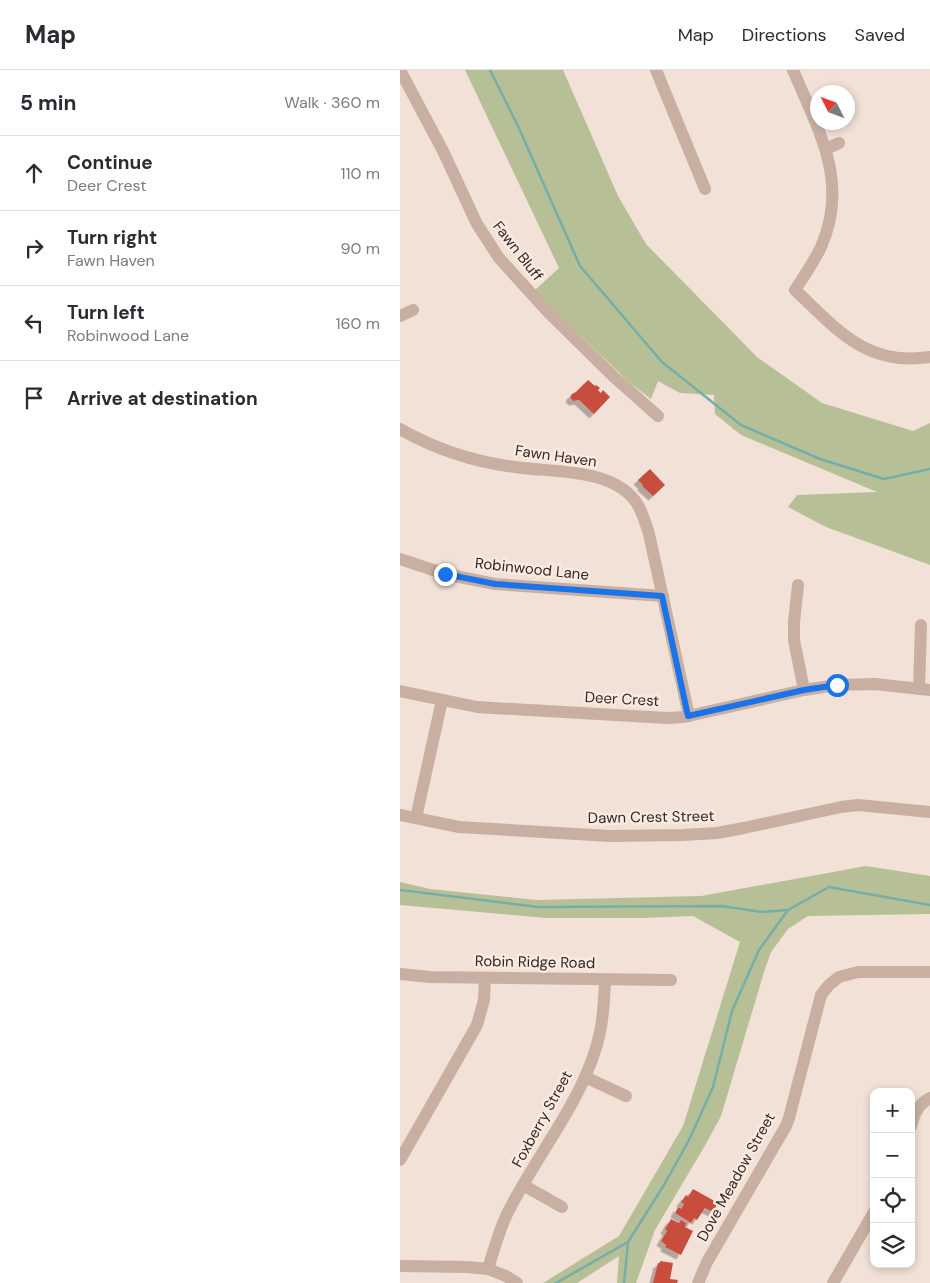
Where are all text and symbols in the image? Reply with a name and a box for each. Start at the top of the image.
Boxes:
text: Map [25,19,76,50]
text: Map [678,23,714,47]
text: Directions [742,23,827,47]
text: Saved [855,23,905,47]
north arrow [810,85,855,130]
text: 5 min [20,89,76,117]
text: Walk · 360 m [284,92,380,113]
text: Continue [67,150,153,175]
icon: ahead [20,159,48,187]
text: 110 m [341,163,380,184]
text: Deer Crest [67,175,147,196]
street label: Fawn Bluff [488,217,548,285]
text: Turn right [67,225,157,250]
icon: right [20,234,48,262]
text: 90 m [340,238,380,259]
text: Fawn Haven [67,250,155,271]
text: Turn left [67,300,145,325]
icon: left [20,309,48,337]
text: 160 m [336,313,380,334]
text: Robinwood Lane [67,325,189,346]
icon: arrive [20,384,48,412]
text: Arrive at destination [67,386,258,411]
street label: Fawn Haven [514,440,598,472]
street label: Robinwood Lane [474,553,590,585]
route end [434,563,457,586]
route start [826,674,849,697]
street label: Deer Crest [584,687,660,711]
street label: Dawn Crest Street [588,806,715,828]
street label: Robin Ridge Road [475,951,595,973]
street label: Foxberry Street [507,1067,577,1171]
map controls [870,1088,915,1268]
button: + [870,1088,915,1133]
street label: Dove Meadow Street [692,1109,780,1245]
button: − [870,1133,915,1178]
button: locate [870,1178,915,1223]
button: layers [870,1223,915,1268]

